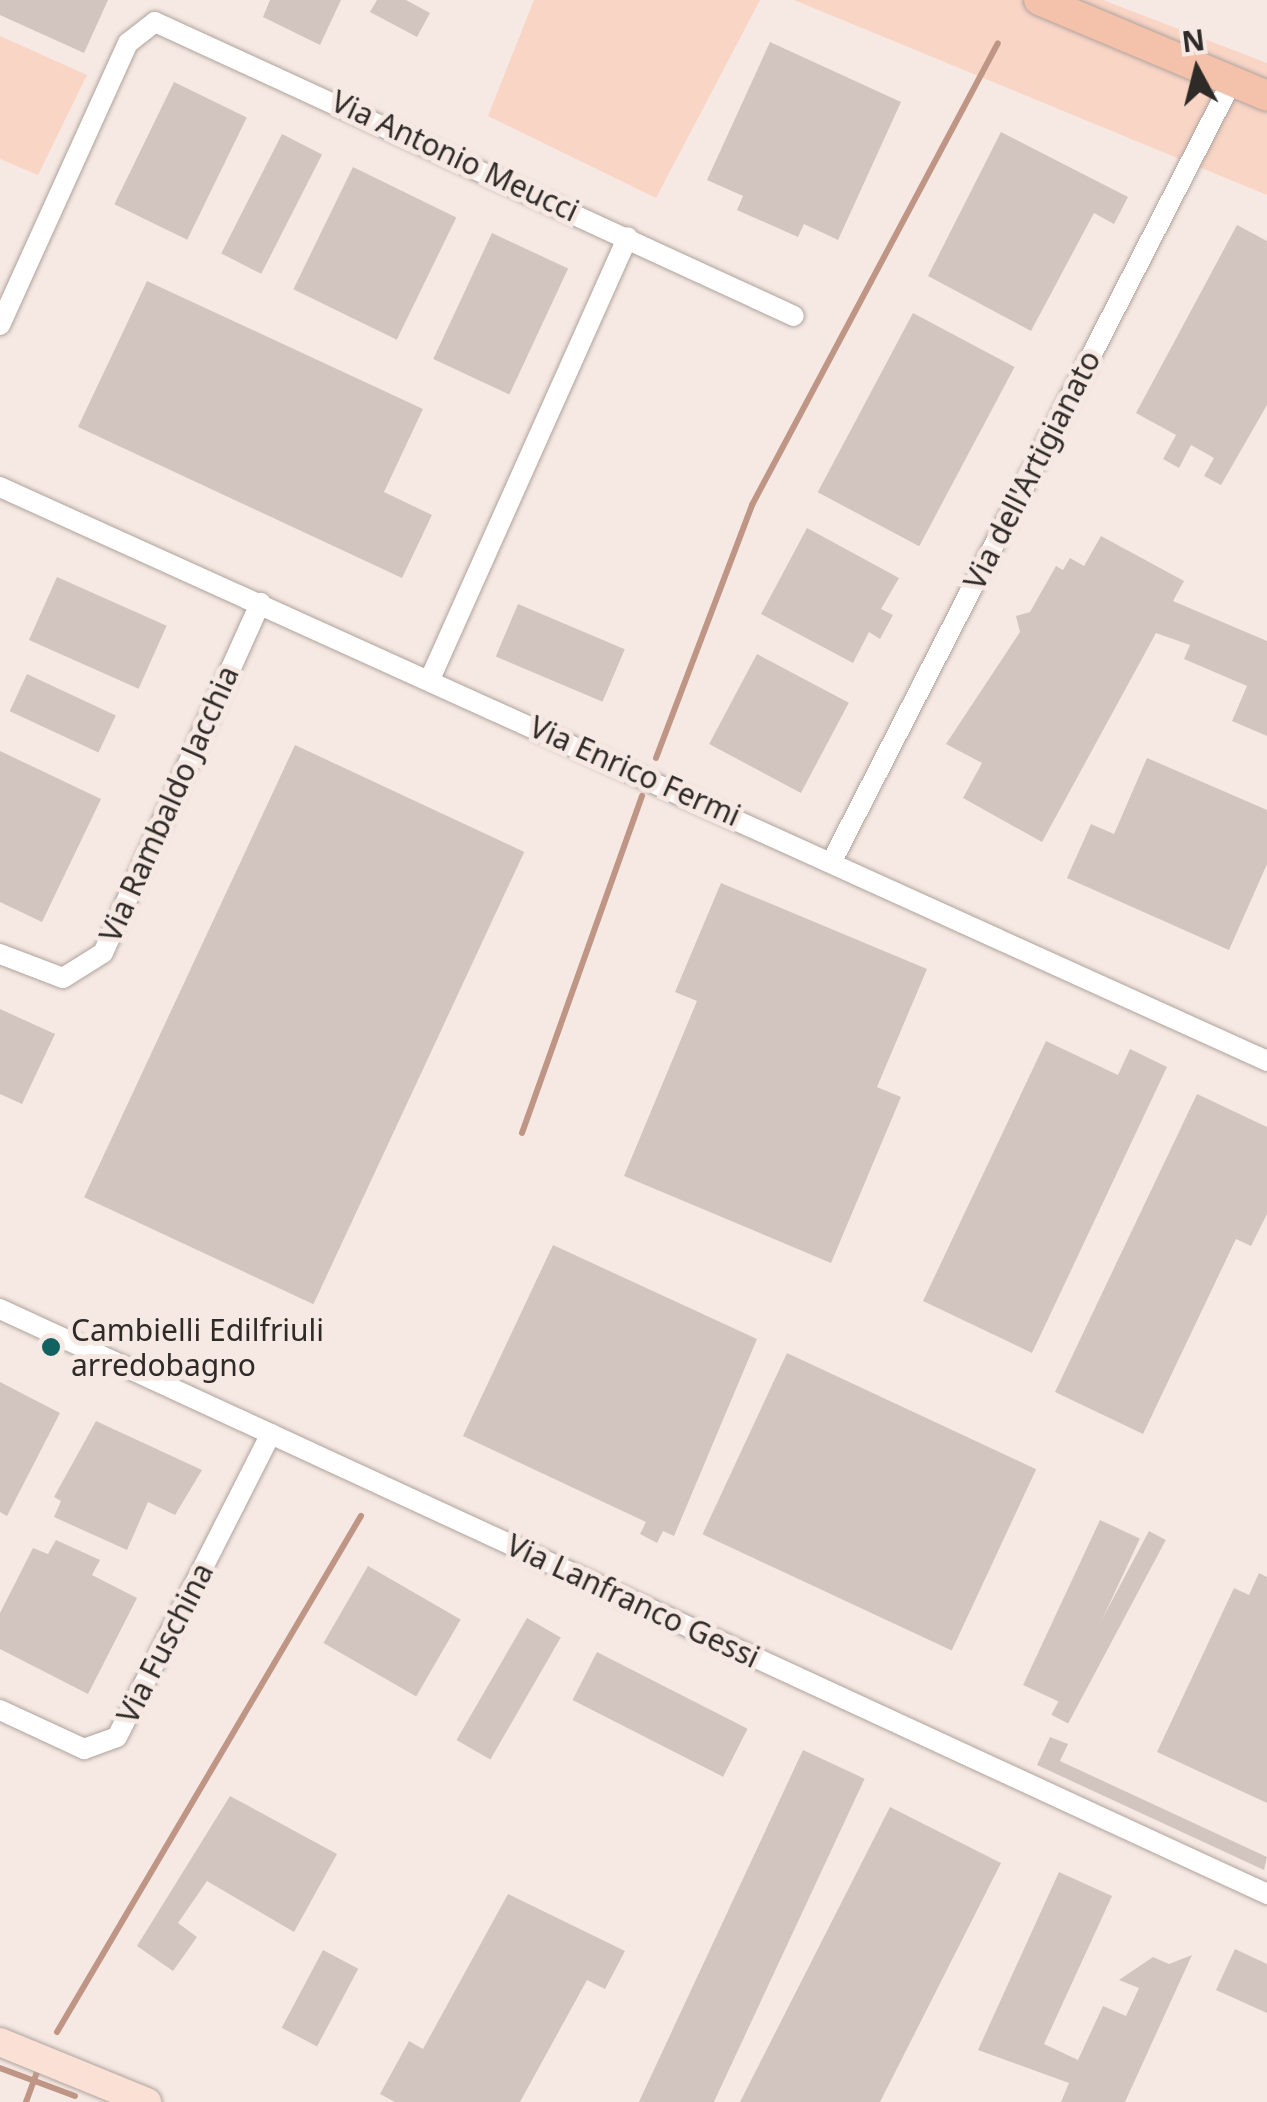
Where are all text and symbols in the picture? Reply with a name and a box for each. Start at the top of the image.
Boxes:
north arrow [1147,20,1247,120]
text: N [1180,20,1207,60]
street label: Via Antonio Meucci [326,83,584,229]
street label: Via dell'Artigianato [956,344,1108,596]
street label: Via Rambaldo Jacchia [92,660,246,948]
street label: Via Enrico Fermi [524,708,746,834]
place label: Cambielli Edilfriuli arredobagno [71,1312,324,1382]
marker: Cambielli Edilfriuli arredobagno [40,1336,62,1358]
street label: Via Lanfranco Gessi [501,1527,765,1675]
street label: Via Fuschina [109,1557,221,1729]

